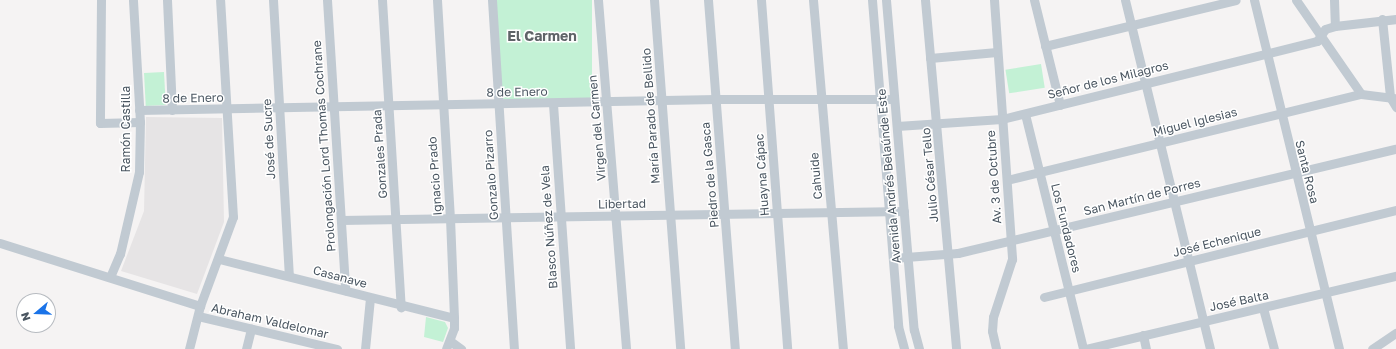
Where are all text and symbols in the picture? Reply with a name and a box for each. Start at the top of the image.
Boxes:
district label: El Carmen [507,28,577,44]
street label: Prolongación Lord Thomas Cochrane [309,40,339,252]
street label: María Parado de Bellido [639,48,663,184]
street label: Señor de los Milagros [1046,58,1170,102]
street label: Virgen del Carmen [585,74,609,182]
street label: 8 de Enero [486,84,548,100]
street label: Ramón Castilla [119,86,133,172]
street label: Avenida Andrés Belaúnde Este [874,88,904,264]
street label: 8 de Enero [162,90,224,106]
street label: José de Sucre [260,98,278,180]
street label: Miguel Iglesias [1151,105,1239,139]
street label: Gonzales Prada [370,109,390,199]
street label: Piedro de la Gasca [698,122,722,228]
street label: Julio César Tello [919,127,941,223]
street label: Gonzalo Pizarro [481,129,501,221]
street label: Av. 3 de Octubre [984,130,1004,224]
street label: Huayna Cápac [752,133,772,217]
street label: Ignacio Prado [425,136,445,216]
street label: Santa Rosa [1292,139,1322,205]
street label: Cahuide [807,152,825,200]
street label: Blasco Núñez de Vela [537,165,561,289]
street label: San Martín de Porres [1082,175,1202,219]
street label: Los Fundadores [1048,182,1084,274]
street label: Libertad [598,196,646,212]
street label: José Echenique [1171,224,1263,260]
street label: Casanave [311,263,369,291]
street label: José Balta [1208,288,1270,314]
north arrow [16,293,56,333]
street label: Abraham Valdelomar [210,301,330,341]
text: N [18,311,33,323]

